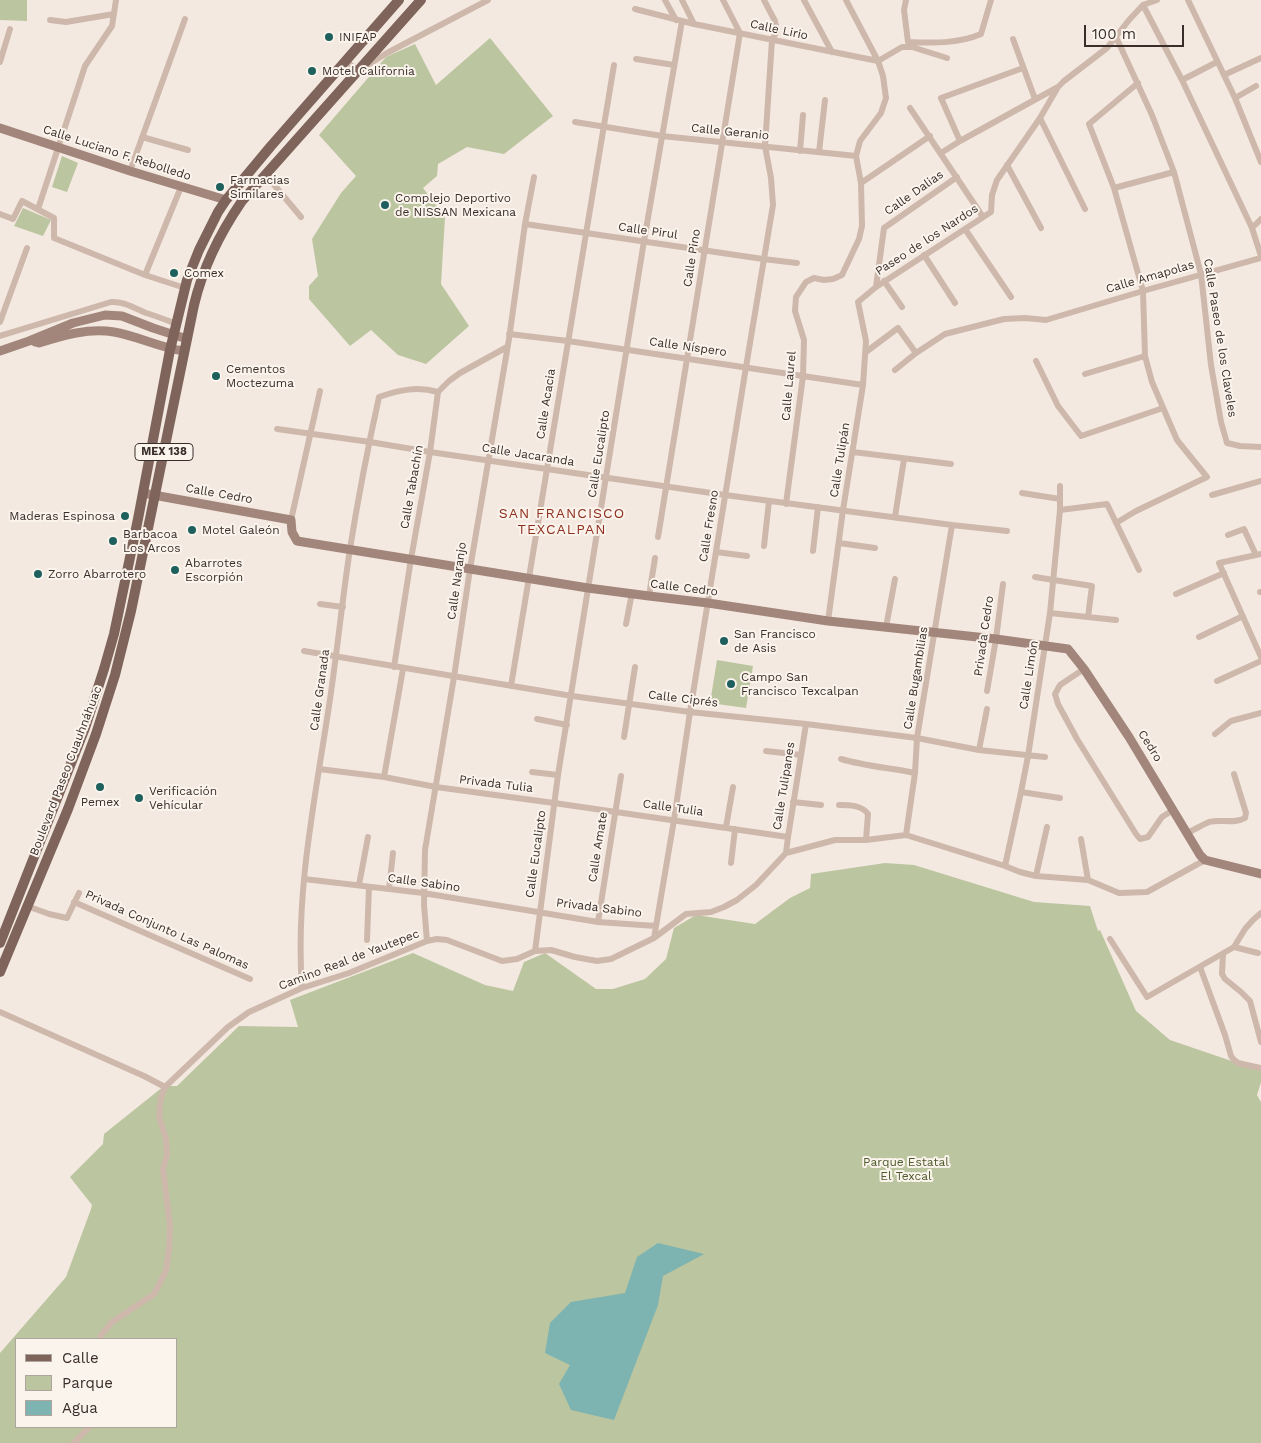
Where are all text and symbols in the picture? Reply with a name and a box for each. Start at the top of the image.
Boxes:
scale bar [1086,15,1186,47]
street label: Calle Lirio [749,17,809,43]
text: 100 m [1092,25,1136,43]
place label: INIFAP [339,30,377,44]
marker: INIFAP [323,31,335,43]
place label: Motel California [322,64,415,78]
marker: Motel California [306,65,318,77]
street label: Calle Geranio [690,121,770,143]
street label: Calle Luciano F. Rebolledo [41,122,193,184]
street label: Calle Dalias [882,167,946,219]
place label: Farmacias Similares [230,173,290,201]
marker: Farmacias Similares [214,181,226,193]
place label: Complejo Deportivo de NISSAN Mexicana [395,191,516,219]
marker: Complejo Deportivo de NISSAN Mexicana [379,199,391,211]
street label: Paseo de los Nardos [873,201,981,279]
street label: Calle Pirul [617,220,679,242]
street label: Calle Pino [680,228,704,288]
street label: Calle Amapolas [1104,258,1196,296]
street label: Calle Paseo de los Claveles [1200,258,1240,418]
place label: Comex [184,266,224,280]
marker: Comex [168,267,180,279]
street label: Calle Níspero [648,334,728,360]
street label: Calle Laurel [779,350,799,422]
place label: Cementos Moctezuma [226,362,294,390]
street label: Calle Acacia [533,368,559,440]
marker: Cementos Moctezuma [210,370,222,382]
street label: Calle Eucalipto [585,409,613,499]
street label: Calle Tulipán [827,421,853,499]
street label: Calle Jacaranda [481,441,575,469]
road number: MEX 138 [135,444,193,461]
street label: Calle Tabachín [398,444,426,530]
street label: Calle Cedro [184,481,254,507]
street label: Calle Fresno [696,489,722,563]
district label: SAN FRANCISCO TEXCALPAN [497,506,627,538]
place label: Maderas Espinosa [9,509,115,523]
marker: Maderas Espinosa [119,510,131,522]
place label: Motel Galeón [202,523,280,537]
marker: Motel Galeón [186,524,198,536]
place label: Barbacoa Los Arcos [123,527,180,555]
marker: Barbacoa Los Arcos [107,535,119,547]
street label: Calle Naranjo [444,541,470,621]
place label: Abarrotes Escorpión [185,556,243,584]
marker: Abarrotes Escorpión [169,564,181,576]
place label: Zorro Abarrotero [48,567,146,581]
marker: Zorro Abarrotero [32,568,44,580]
street label: Calle Cedro [649,577,719,599]
street label: Privada Cedro [971,595,997,677]
street label: Calle Bugambilias [901,626,931,730]
place label: San Francisco de Asis [734,627,816,655]
marker: San Francisco de Asis [718,635,730,647]
street label: Calle Limón [1016,639,1042,711]
street label: Calle Granada [307,648,333,732]
place label: Campo San Francisco Texcalpan [741,670,859,698]
marker: Campo San Francisco Texcalpan [725,678,737,690]
street label: Boulevard Paseo Cuauhnáhuac [27,684,105,858]
street label: Calle Ciprés [647,688,719,710]
street label: Cedro [1135,728,1165,764]
street label: Calle Tulipanes [770,741,798,831]
street label: Privada Tulia [458,772,534,796]
marker: Pemex [94,781,106,793]
place label: Verificación Vehícular [149,784,217,812]
marker: Verificación Vehícular [133,792,145,804]
place label: Pemex [81,795,119,809]
street label: Calle Tulia [642,797,704,819]
street label: Calle Eucalipto [523,809,549,899]
street label: Calle Amate [585,811,611,883]
street label: Calle Sabino [387,871,461,895]
street label: Privada Conjunto Las Palomas [83,887,251,973]
street label: Privada Sabino [555,896,643,920]
street label: Camino Real de Yautepec [277,927,421,993]
park label: Parque Estatal El Texcal [863,1155,949,1183]
legend [15,1338,178,1428]
text: Calle [62,1349,99,1367]
text: Parque [62,1374,113,1392]
text: Agua [62,1399,98,1417]

